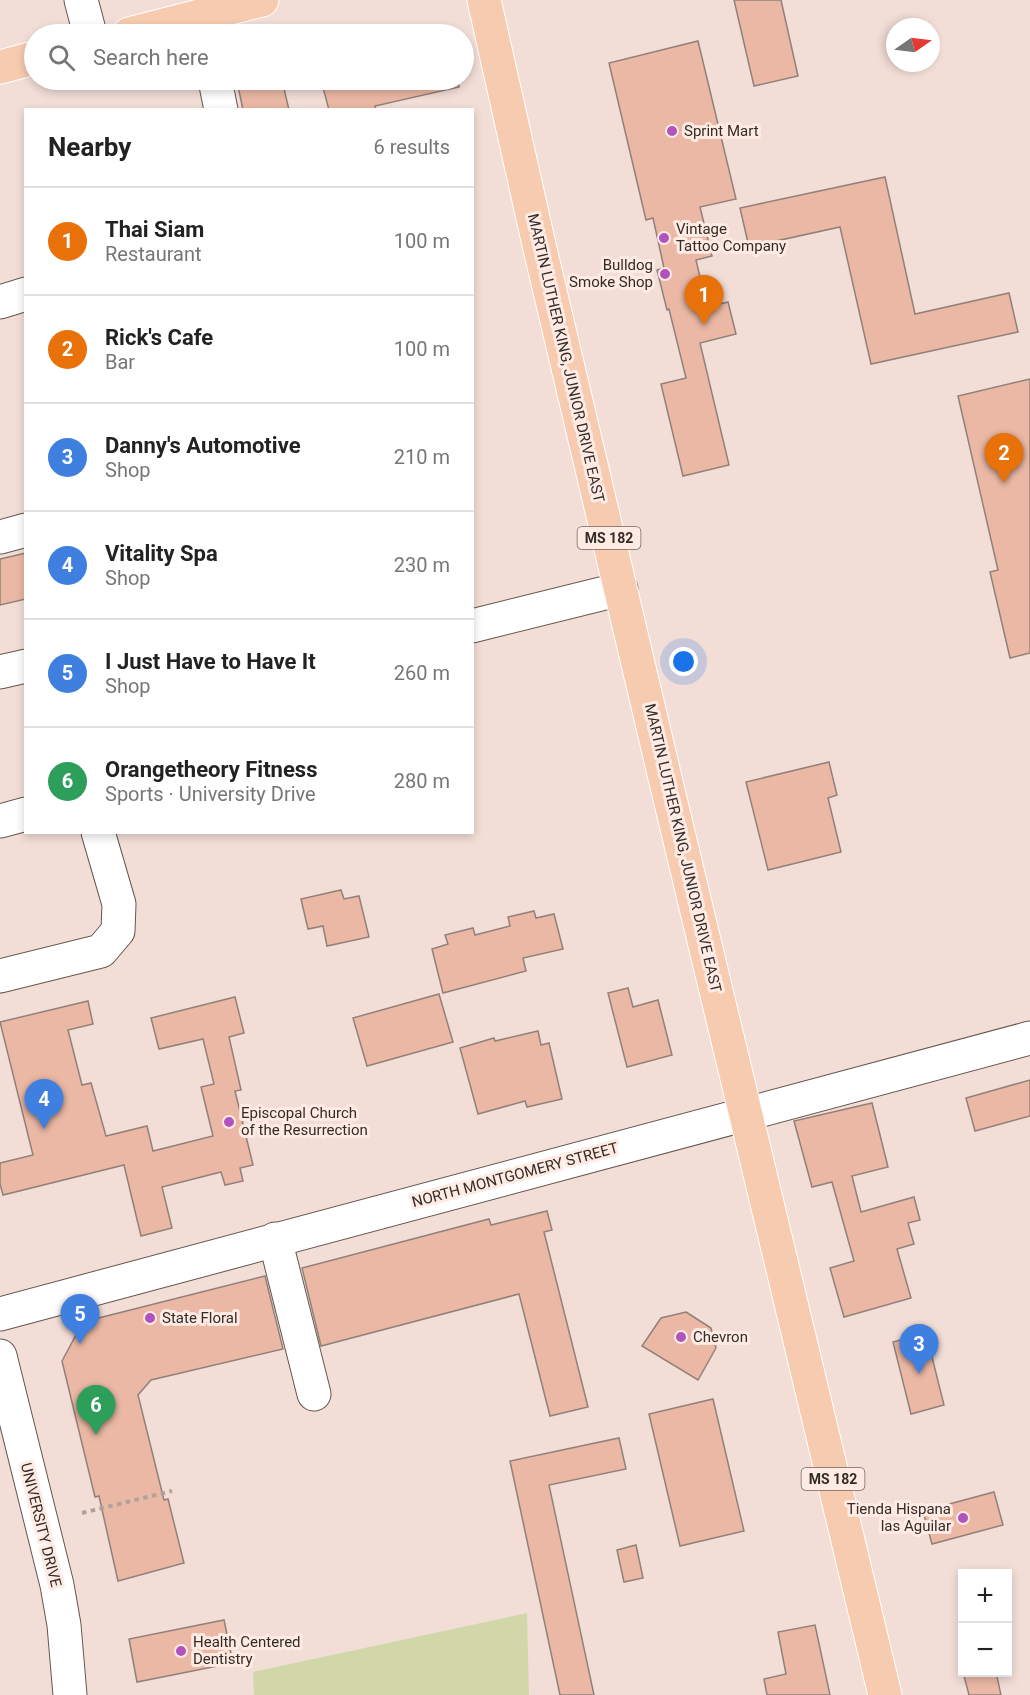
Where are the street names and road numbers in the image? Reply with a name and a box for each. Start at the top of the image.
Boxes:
street label: MARTIN LUTHER KING, JUNIOR DRIVE EAST [524,212,608,504]
road number: MS 182 [578,527,640,549]
street label: MARTIN LUTHER KING, JUNIOR DRIVE EAST [641,702,725,994]
street label: NORTH MONTGOMERY STREET [410,1139,620,1211]
street label: UNIVERSITY DRIVE [17,1461,65,1590]
road number: MS 182 [802,1468,864,1490]

